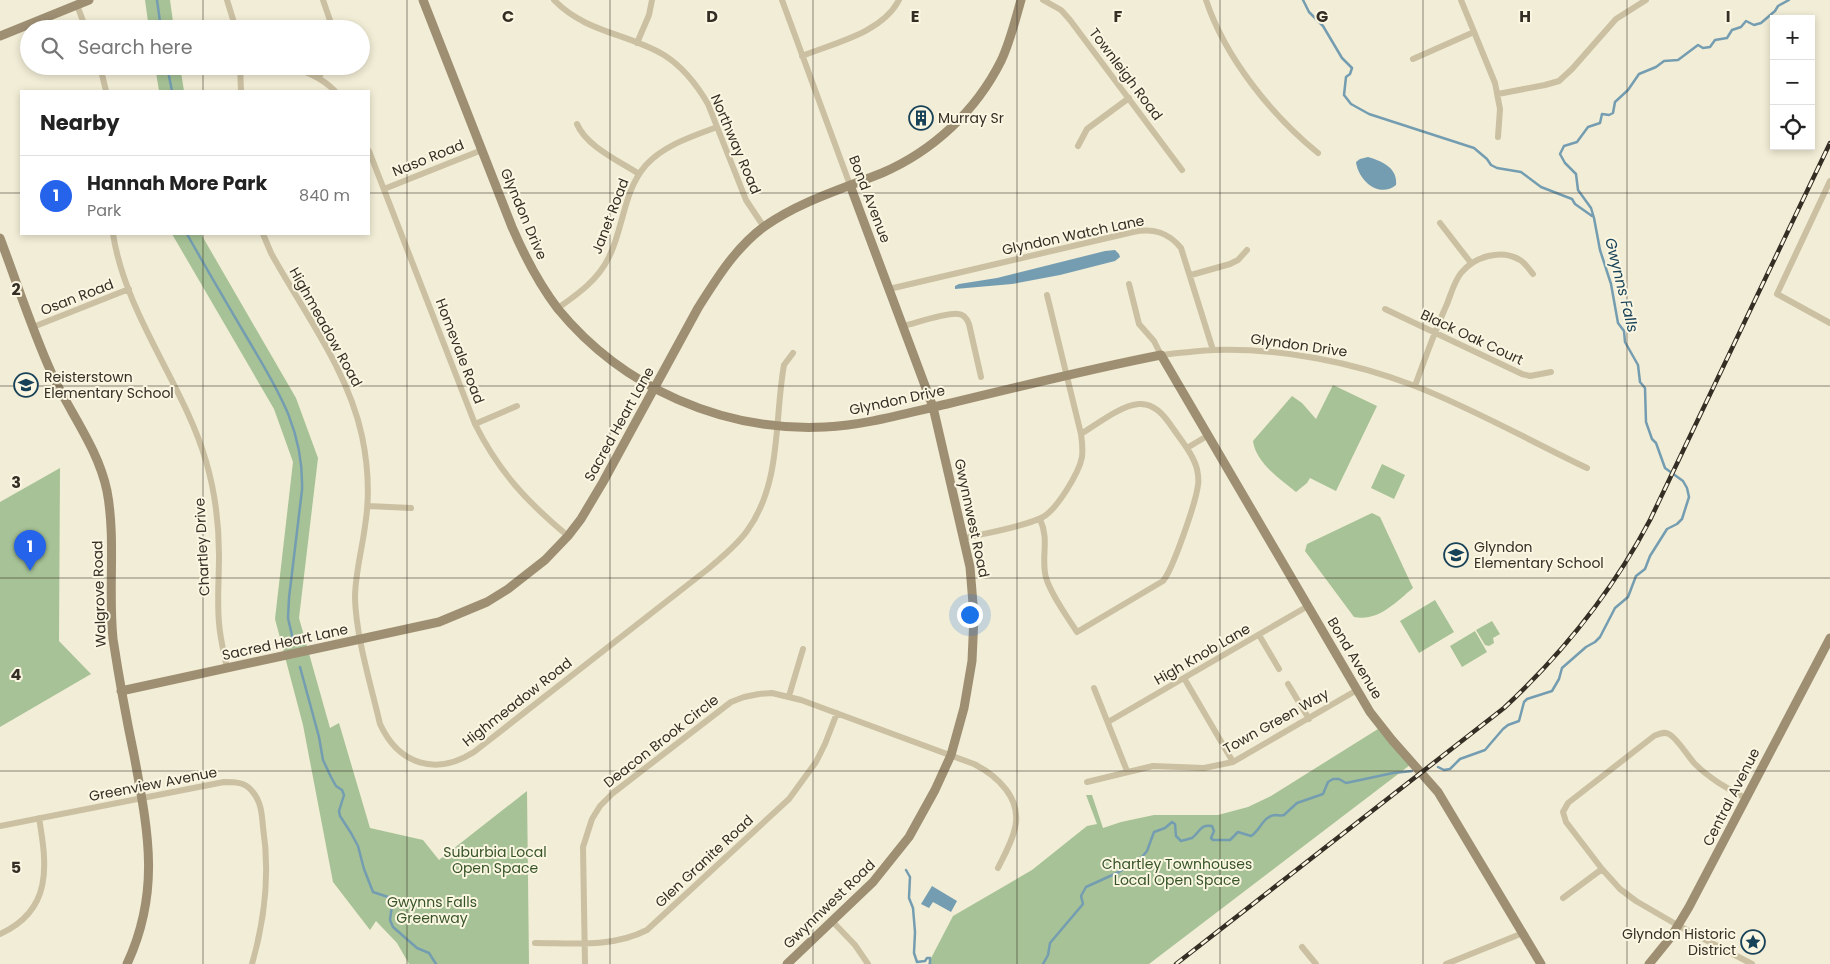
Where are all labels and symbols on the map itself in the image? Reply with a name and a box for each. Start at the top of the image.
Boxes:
text: C [502,5,514,28]
text: D [706,5,718,28]
text: E [911,5,919,28]
text: F [1114,5,1123,28]
text: G [1316,5,1328,28]
text: H [1519,5,1531,28]
text: I [1726,5,1730,28]
street label: Townleigh Road [1085,24,1167,124]
street label: Northway Road [706,91,766,197]
building icon: Murray Sr [908,105,934,131]
place label: Murray Sr [938,108,1004,128]
street label: Naso Road [389,135,467,181]
street label: Bond Avenue [844,152,896,246]
street label: Glyndon Drive [496,165,552,263]
street label: Janet Road [586,175,634,257]
street label: Glyndon Watch Lane [1000,210,1146,260]
water label: Gwynns Falls [1600,235,1644,335]
street label: Highmeadow Road [285,263,367,391]
street label: Osan Road [38,274,116,320]
text: 2 [11,278,21,301]
street label: Homevale Road [431,295,489,407]
street label: Black Oak Court [1417,304,1527,370]
street label: Glyndon Drive [1249,328,1349,362]
street label: Sacred Heart Lane [579,363,659,485]
place label: Reisterstown Elementary School [44,367,174,403]
school or university icon: Reisterstown Elementary School [13,372,39,398]
street label: Glyndon Drive [847,380,947,420]
street label: Gwynnwest Road [950,457,994,579]
text: 3 [11,471,21,494]
street label: Chartley Drive [189,497,215,597]
pin: 1 [14,530,46,571]
place label: Glyndon Elementary School [1474,537,1604,573]
street label: Walgrove Road [87,540,111,648]
school or university icon: Glyndon Elementary School [1443,542,1469,568]
your location [957,602,983,628]
street label: Bond Avenue [1323,613,1387,703]
street label: High Knob Lane [1150,618,1254,690]
street label: Sacred Heart Lane [220,619,350,665]
street label: Highmeadow Road [458,653,576,751]
text: 4 [11,663,22,686]
street label: Town Green Way [1220,684,1333,758]
street label: Deacon Brook Circle [599,690,723,792]
street label: Central Avenue [1698,744,1765,850]
street label: Greenview Avenue [87,762,219,806]
street label: Glen Granite Road [651,810,757,912]
park label: Suburbia Local Open Space [443,842,547,878]
park label: Chartley Townhouses Local Open Space [1102,854,1252,890]
street label: Gwynnwest Road [779,855,879,953]
text: 5 [11,856,21,879]
park label: Gwynns Falls Greenway [387,892,477,928]
place label: Glyndon Historic District [1622,924,1736,960]
place icon: Glyndon Historic District [1740,929,1766,955]

